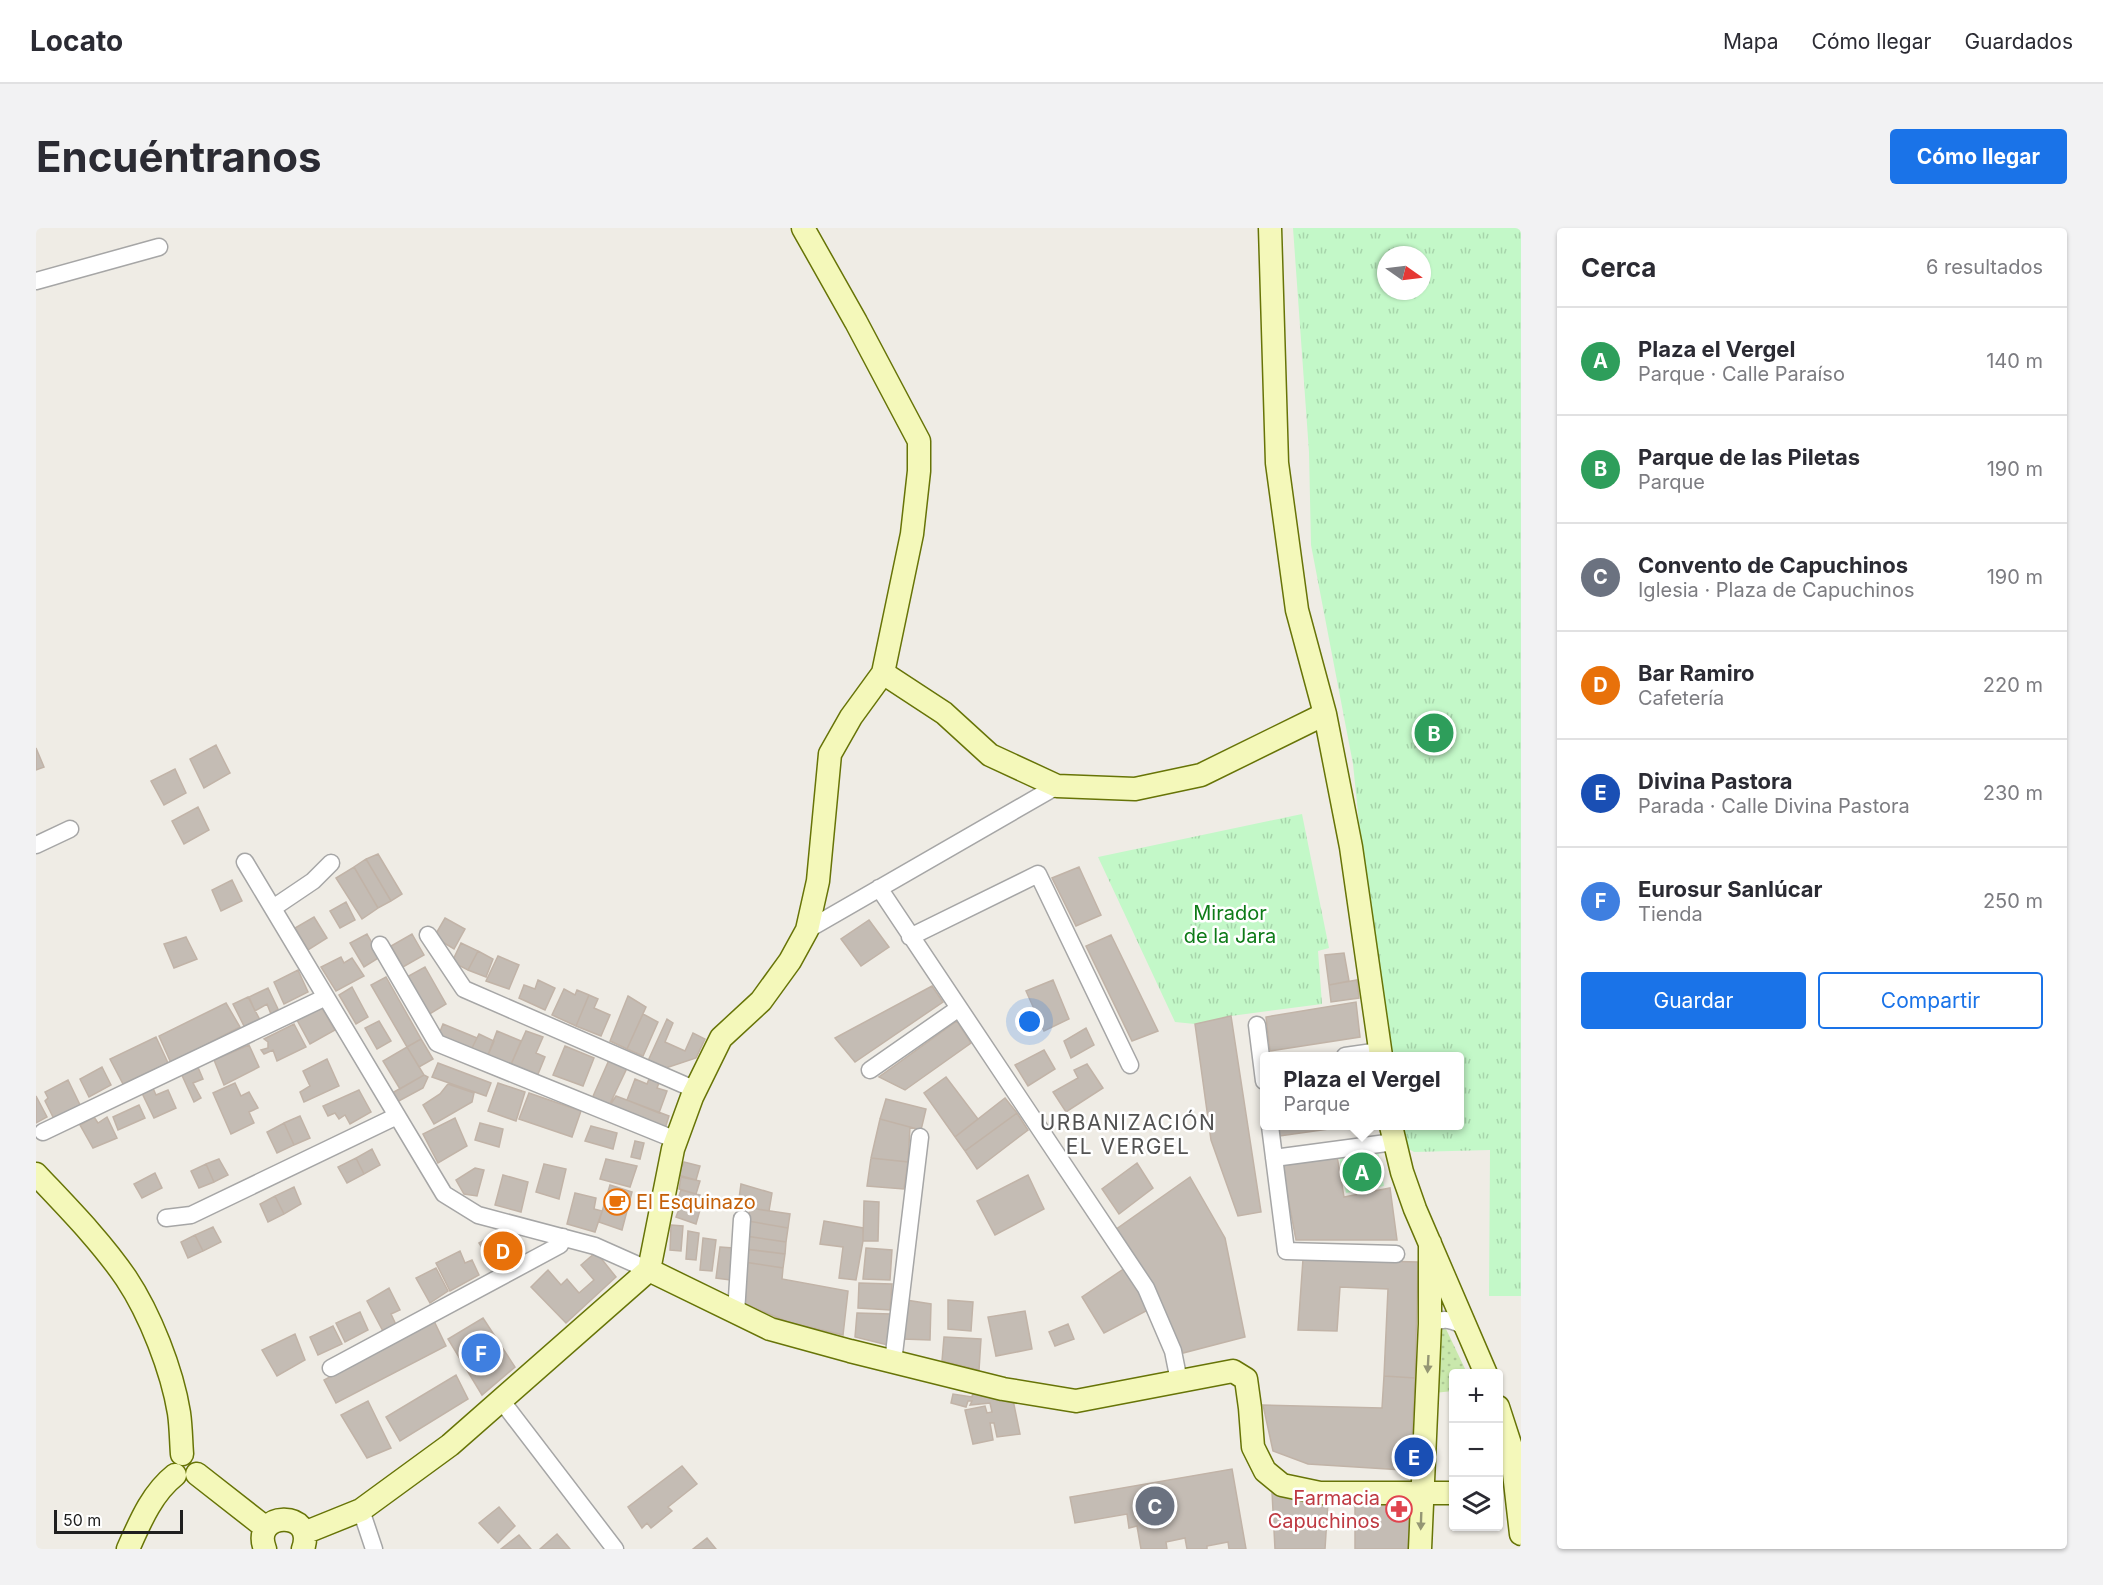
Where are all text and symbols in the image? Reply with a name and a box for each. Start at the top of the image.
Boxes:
text: Locato [30,24,123,58]
text: Mapa [1723,29,1779,54]
text: Cómo llegar [1812,29,1931,54]
text: Guardados [1964,29,2073,54]
button: Cómo llegar [1890,129,2067,184]
text: Encuéntranos [36,131,321,182]
north arrow [1377,246,1431,300]
text: Cerca [1581,252,1656,283]
text: 6 resultados [1926,255,2043,279]
text: Plaza el Vergel [1638,336,1795,362]
text: A [1593,349,1608,373]
text: 140 m [1986,349,2043,373]
text: Parque · Calle Paraíso [1638,362,1845,386]
text: Parque de las Piletas [1638,444,1860,470]
text: B [1594,457,1607,481]
text: 190 m [1987,457,2043,481]
text: Parque [1638,470,1705,494]
text: Convento de Capuchinos [1638,552,1908,578]
text: C [1593,565,1608,589]
text: 190 m [1987,565,2043,589]
text: Iglesia · Plaza de Capuchinos [1638,578,1914,602]
text: Bar Ramiro [1638,660,1755,686]
text: D [1593,673,1608,697]
text: 220 m [1983,673,2043,697]
text: Cafetería [1638,686,1724,710]
pin: B [1414,710,1454,756]
text: Divina Pastora [1638,768,1793,794]
text: E [1594,781,1607,805]
text: 230 m [1983,781,2043,805]
text: Parada · Calle Divina Pastora [1638,794,1910,818]
text: Eurosur Sanlúcar [1638,876,1823,902]
text: F [1595,889,1606,913]
text: 250 m [1983,889,2043,913]
park label: Mirador de la Jara [1184,901,1276,948]
text: Tienda [1638,902,1703,926]
button: Guardar [1581,972,1806,1029]
button: Compartir [1818,972,2043,1029]
your location [1015,1007,1044,1036]
popup [1260,1052,1464,1130]
text: Plaza el Vergel [1283,1066,1441,1092]
text: Parque [1283,1092,1350,1116]
district label: URBANIZACIÓN EL VERGEL [1040,1109,1216,1159]
pin: A [1342,1150,1382,1194]
cafe icon: El Esquinazo [602,1187,632,1217]
place label: El Esquinazo [636,1190,756,1214]
pin: D [484,1228,522,1274]
pin: F [462,1330,500,1376]
one-way arrow [1423,1355,1432,1374]
map controls [1449,1369,1503,1531]
button: + [1449,1369,1503,1423]
button: − [1449,1423,1503,1477]
pin: E [1394,1434,1434,1480]
button: layers [1449,1477,1503,1531]
pin: C [1136,1484,1174,1528]
place label: Farmacia Capuchinos [1268,1486,1380,1533]
pharmacy icon: Farmacia Capuchinos [1384,1494,1414,1524]
scale bar [54,1507,183,1534]
text: 50 m [63,1510,101,1530]
one-way arrow [1416,1511,1426,1530]

